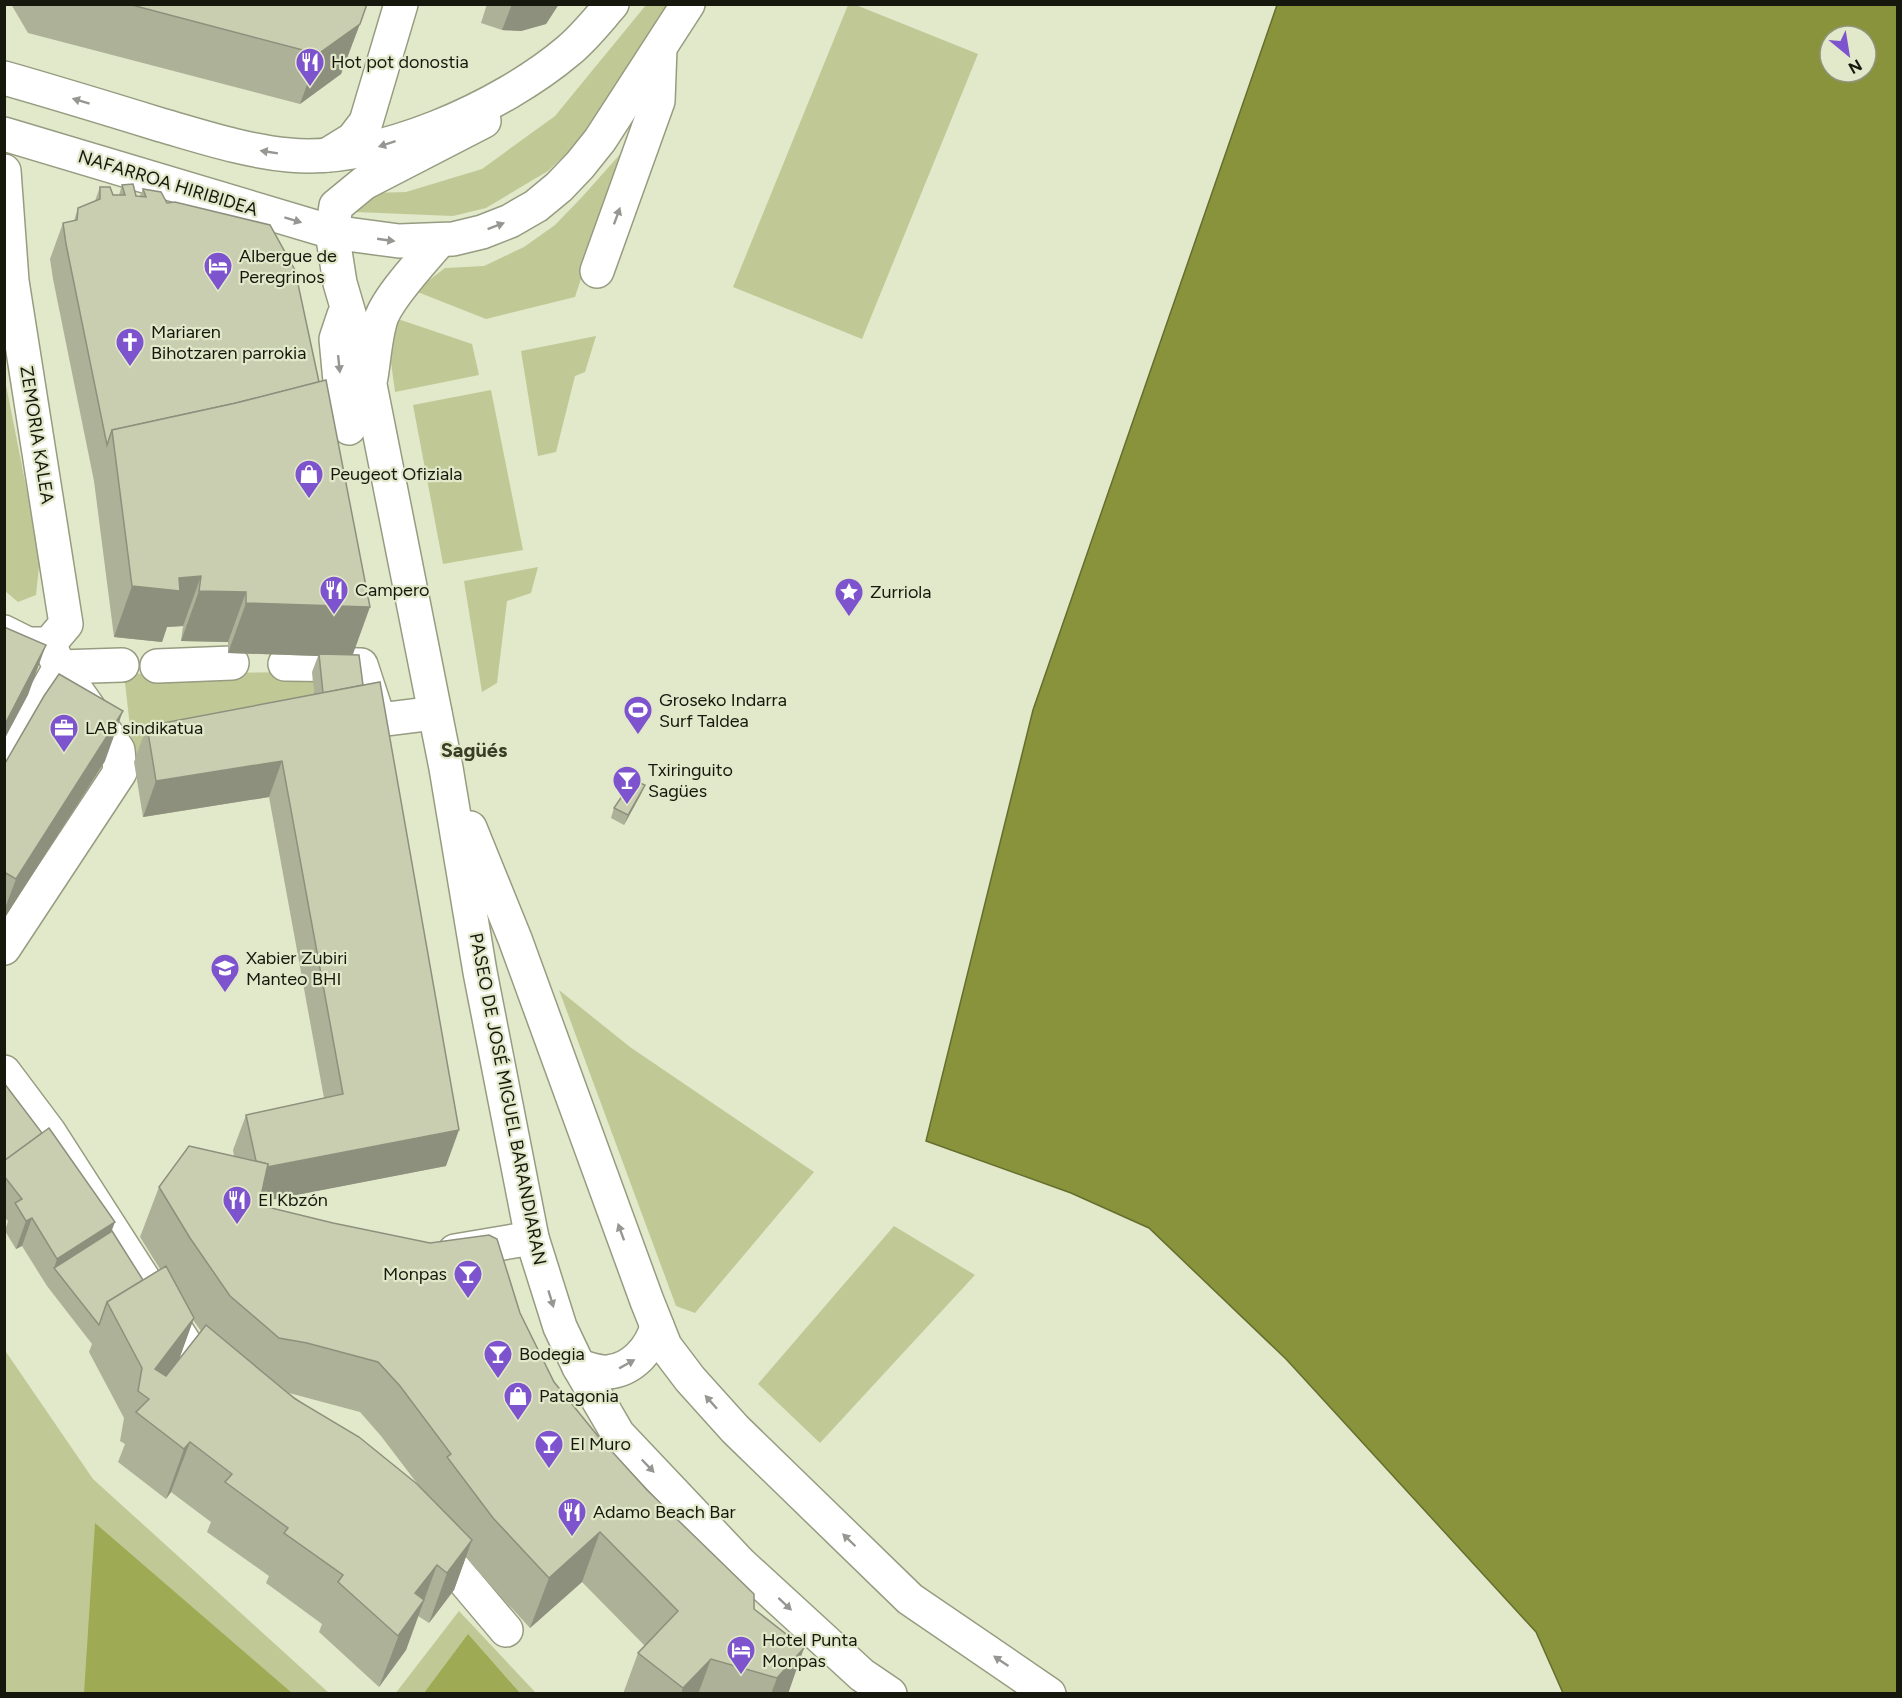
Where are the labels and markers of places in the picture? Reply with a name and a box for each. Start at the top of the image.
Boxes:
restaurant icon: Hot pot donostia [294,46,326,88]
place label: Hot pot donostia [331,51,469,73]
place label: Albergue de Peregrinos [239,245,337,288]
hotel icon: Albergue de Peregrinos [202,250,234,292]
place label: Mariaren Bihotzaren parrokia [151,321,306,364]
church icon: Mariaren Bihotzaren parrokia [114,326,146,368]
shop icon: Peugeot Ofiziala [293,458,325,500]
place label: Peugeot Ofiziala [330,463,462,485]
restaurant icon: Campero [318,574,350,616]
place icon: Zurriola [833,576,865,618]
place label: Campero [355,579,429,601]
place label: Zurriola [870,581,932,603]
place label: Groseko Indarra Surf Taldea [659,689,787,732]
sports icon: Groseko Indarra Surf Taldea [622,694,654,736]
office icon: LAB sindikatua [48,712,80,754]
place label: LAB sindikatua [85,717,203,739]
place label: Txiringuito Sagües [648,759,733,802]
bar icon: Txiringuito Sagües [611,764,643,806]
place label: Xabier Zubiri Manteo BHI [246,947,347,990]
school or university icon: Xabier Zubiri Manteo BHI [209,952,241,994]
restaurant icon: El Kbzón [221,1184,253,1226]
place label: El Kbzón [258,1189,328,1211]
bar icon: Monpas [452,1258,484,1300]
place label: Monpas [383,1263,447,1285]
bar icon: Bodegia [482,1338,514,1380]
place label: Bodegia [519,1343,585,1365]
shop icon: Patagonia [502,1380,534,1422]
place label: Patagonia [539,1385,619,1407]
bar icon: El Muro [533,1428,565,1470]
place label: El Muro [570,1433,631,1455]
restaurant icon: Adamo Beach Bar [556,1496,588,1538]
place label: Adamo Beach Bar [593,1501,736,1523]
place label: Hotel Punta Monpas [762,1629,857,1672]
hotel icon: Hotel Punta Monpas [725,1634,757,1676]

